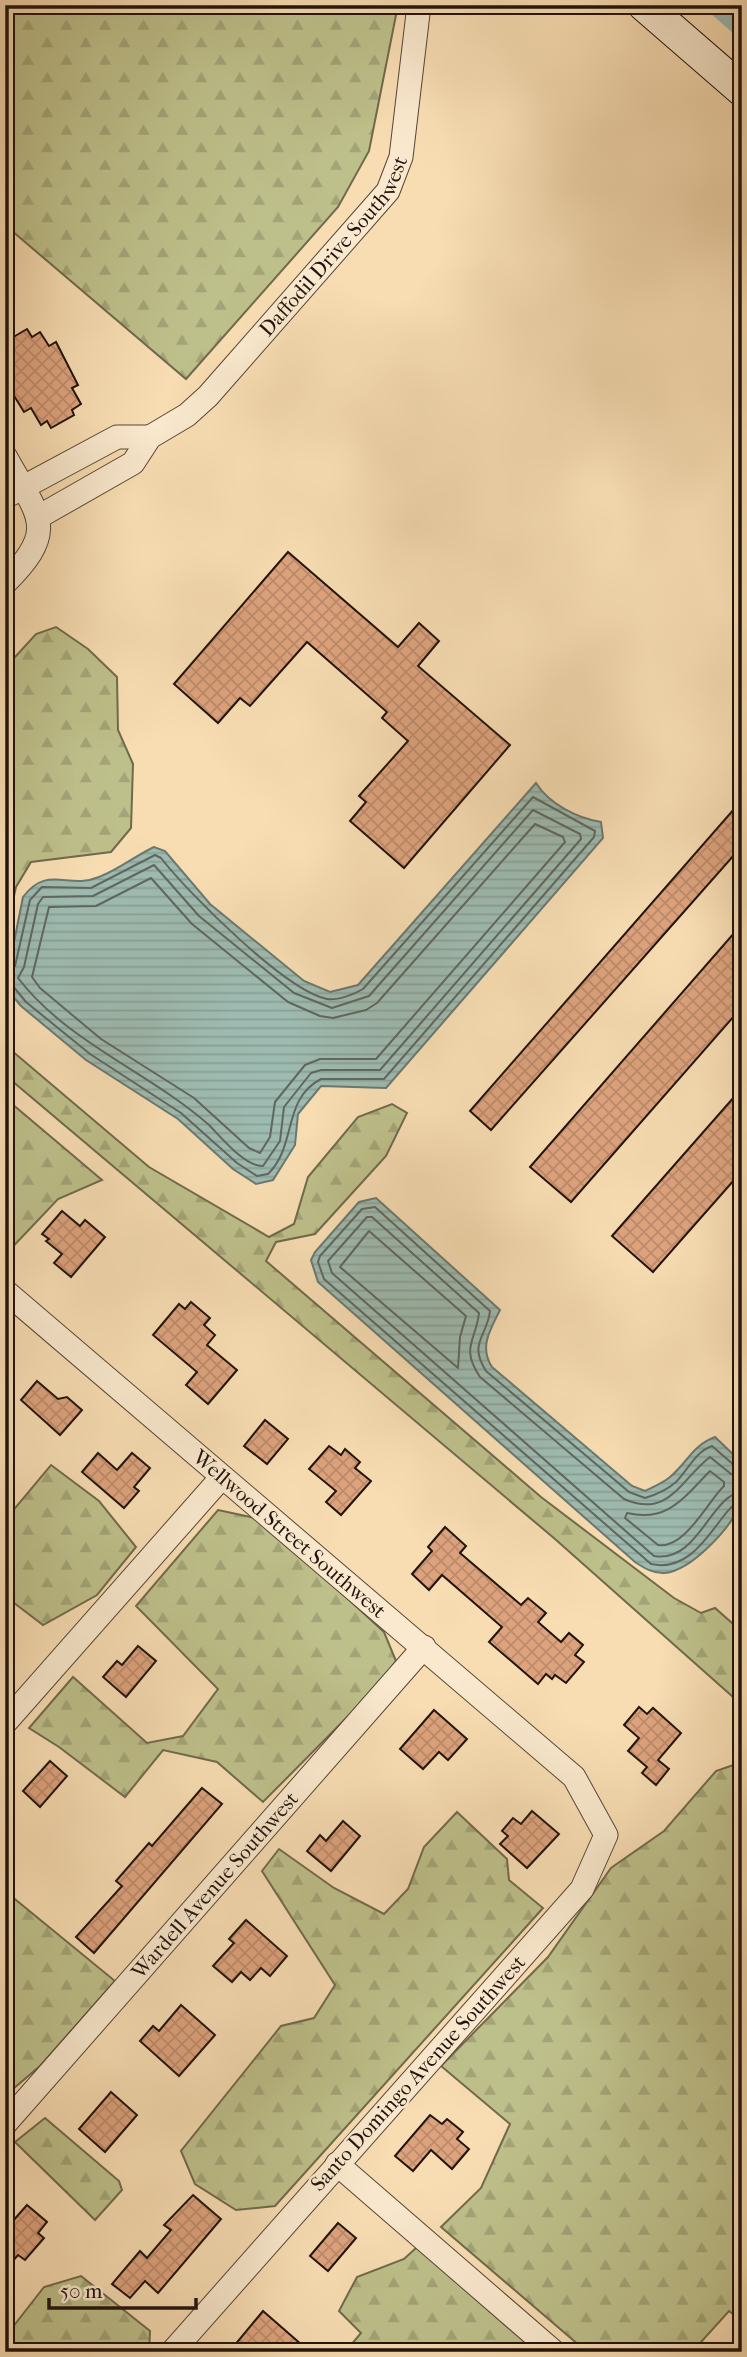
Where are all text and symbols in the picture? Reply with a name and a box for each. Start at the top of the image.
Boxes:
street label: Daffodil Drive Southwest [254,152,412,341]
street label: Wellwood Street Southwest [187,1444,391,1623]
street label: Wardell Avenue Southwest [126,1786,304,1984]
street label: Santo Domingo Avenue Southwest [306,1950,531,2196]
scale bar [49,2266,196,2310]
text: 50 m [60,2279,103,2303]

